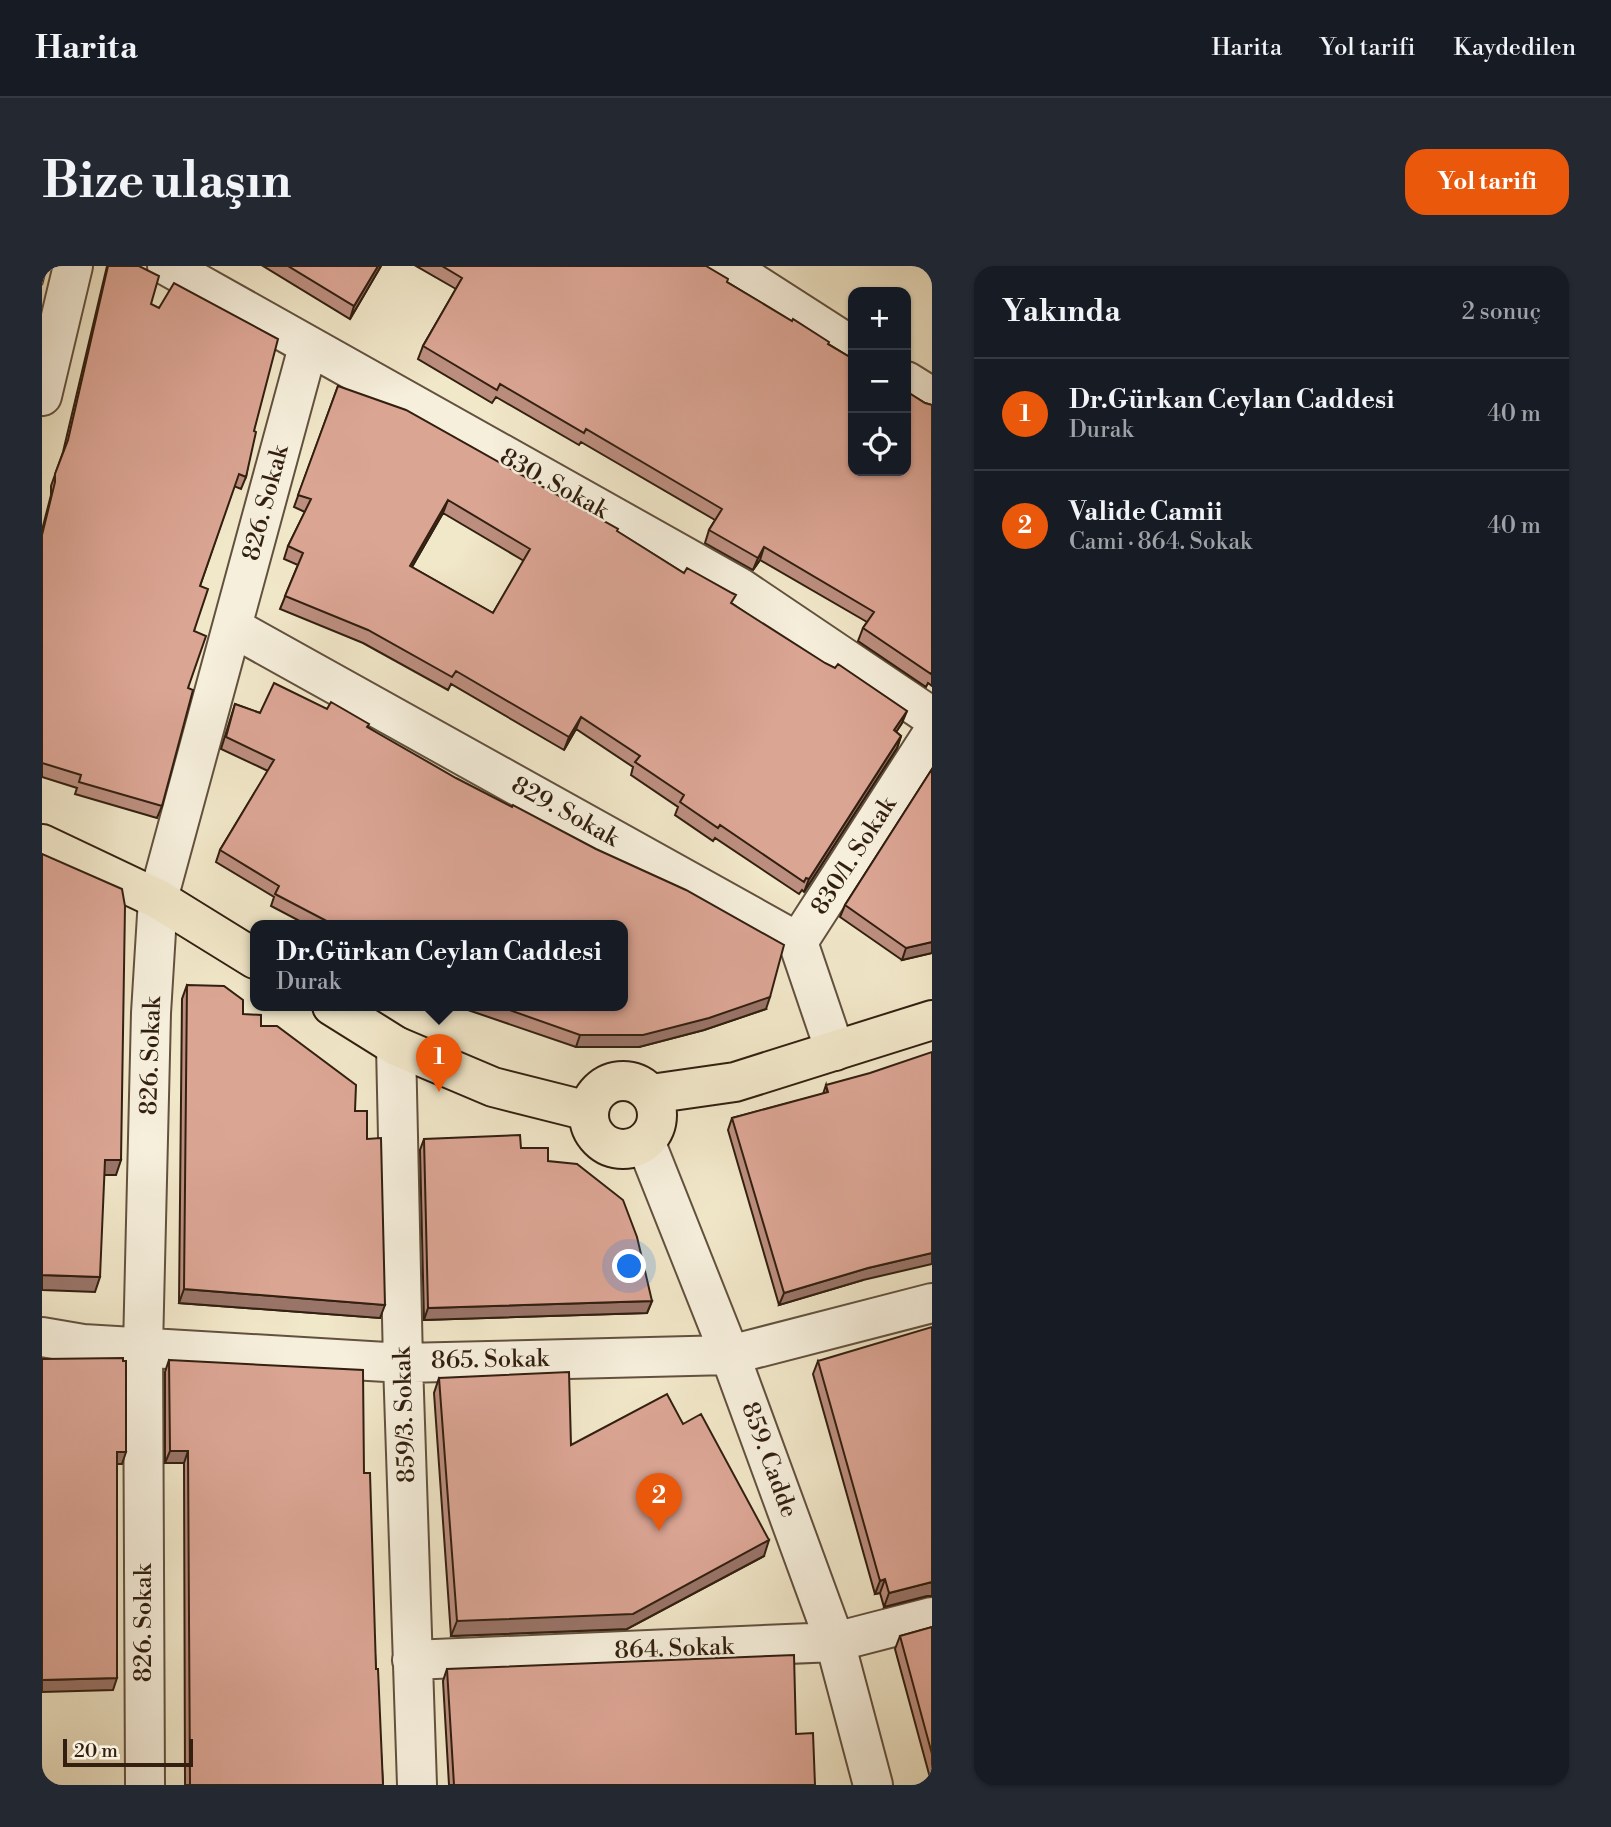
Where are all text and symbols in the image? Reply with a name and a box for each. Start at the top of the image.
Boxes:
text: Harita [35,28,138,69]
text: Harita [1211,33,1282,63]
text: Yol tarifi [1320,33,1415,63]
text: Kaydedilen [1453,33,1576,63]
button: Yol tarifi [1405,149,1569,215]
text: Bize ulaşın [42,152,291,213]
map controls [848,287,911,476]
button: + [848,287,911,350]
text: Yakında [1002,293,1121,331]
text: 2 sonuç [1462,298,1541,326]
button: − [848,350,911,413]
text: Dr.Gürkan Ceylan Caddesi [1069,384,1394,416]
text: 1 [1019,400,1031,428]
text: 40 m [1487,400,1541,428]
button: locate [848,413,911,476]
text: Durak [1069,416,1133,444]
street label: 826. Sokak [236,440,296,564]
street label: 830. Sokak [494,442,615,527]
text: Valide Camii [1069,496,1223,528]
text: 2 [1018,512,1032,540]
text: 40 m [1487,512,1541,540]
text: Cami · 864. Sokak [1069,528,1252,556]
street label: 829. Sokak [506,770,625,855]
street label: 830/1. Sokak [805,790,904,921]
popup [250,920,628,1011]
text: Dr.Gürkan Ceylan Caddesi [276,936,602,968]
text: Durak [276,968,341,996]
street label: 826. Sokak [134,995,168,1116]
pin: 1 [416,1034,462,1092]
your location [612,1249,646,1283]
street label: 865. Sokak [431,1344,551,1376]
street label: 859/3. Sokak [388,1345,422,1483]
street label: 859. Cadde [734,1398,804,1522]
pin: 2 [636,1473,682,1531]
street label: 826. Sokak [129,1562,159,1682]
street label: 864. Sokak [614,1632,736,1666]
scale bar [63,1736,192,1768]
text: 20 m [74,1739,118,1763]

